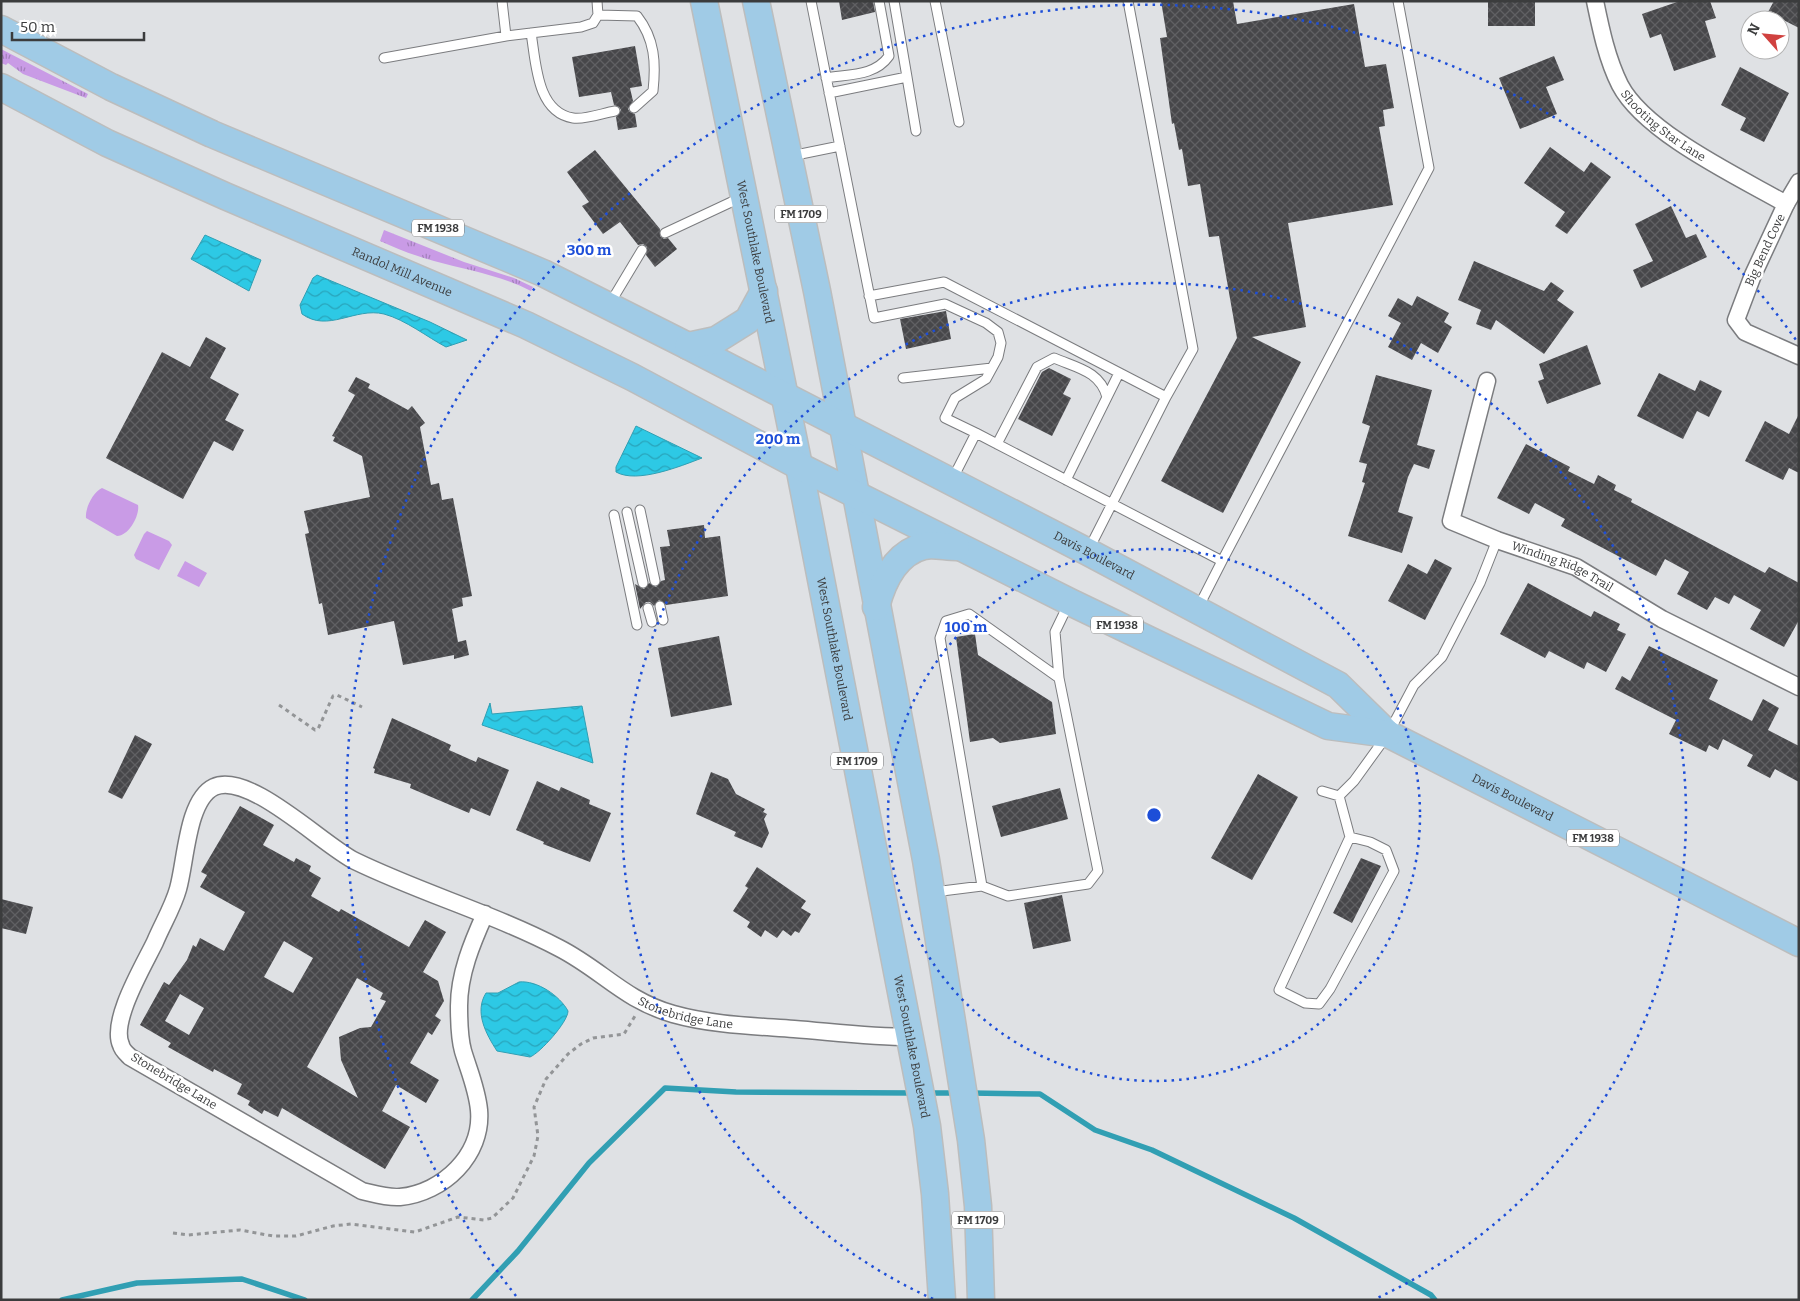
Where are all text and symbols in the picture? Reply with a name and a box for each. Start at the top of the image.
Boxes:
scale bar [12,10,145,42]
north arrow [1740,10,1790,60]
text: 50 m [20,18,56,36]
text: N [1744,20,1764,38]
street label: Shooting Star Lane [1618,87,1708,164]
street label: West Southlake Boulevard [734,179,777,324]
road number: FM 1709 [775,205,827,222]
street label: Big Bend Cove [1742,212,1788,288]
road number: FM 1938 [412,220,464,237]
text: 300 m [567,241,612,259]
street label: Randol Mill Avenue [350,244,454,300]
text: 200 m [756,430,801,448]
street label: Davis Boulevard [1051,529,1137,582]
street label: Winding Ridge Trail [1510,538,1616,595]
street label: West Southlake Boulevard [814,576,855,722]
road number: FM 1938 [1091,616,1143,634]
text: 100 m [945,618,988,636]
road number: FM 1709 [831,752,883,769]
street label: Davis Boulevard [1470,771,1556,824]
centre of rings [1145,806,1163,824]
road number: FM 1938 [1567,830,1619,846]
street label: West Southlake Boulevard [891,974,932,1119]
street label: Stonebridge Lane [636,994,734,1031]
street label: Stonebridge Lane [128,1050,220,1112]
road number: FM 1709 [952,1212,1004,1228]

